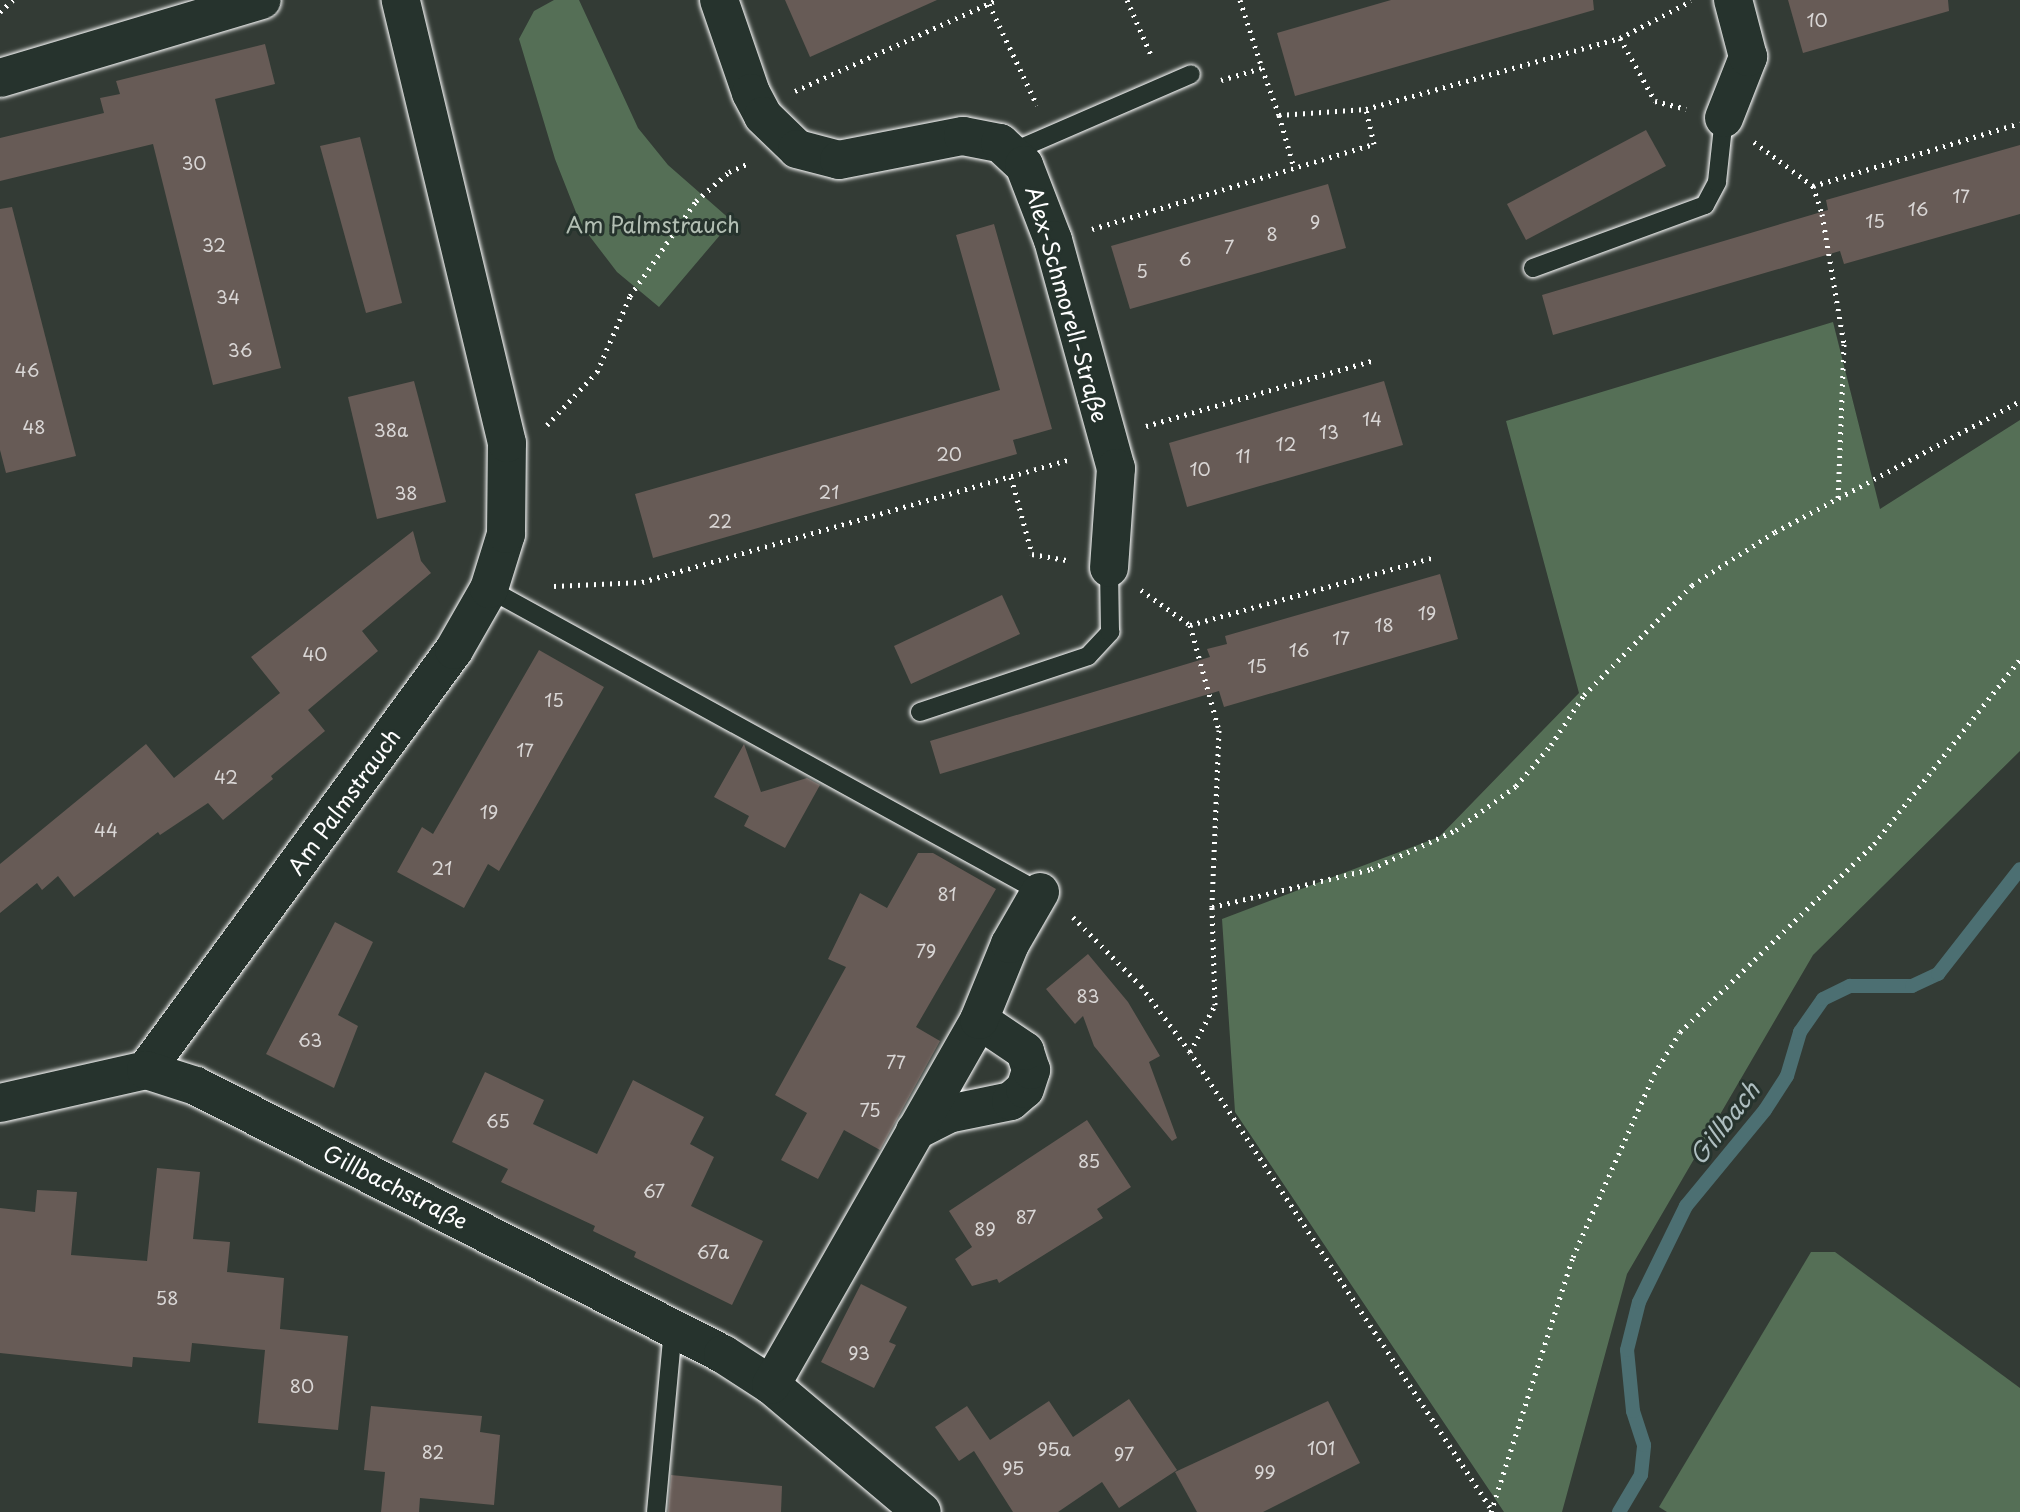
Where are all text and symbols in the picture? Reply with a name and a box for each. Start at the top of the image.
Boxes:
house number: 10 [1806,9,1828,31]
house number: 30 [181,152,207,174]
street label: Alex-Schmorell-Straße [1022,183,1114,425]
house number: 17 [1952,185,1970,207]
house number: 16 [1908,198,1928,220]
house number: 15 [1865,210,1885,232]
park label: Am Palmstrauch [566,211,740,237]
house number: 9 [1310,211,1320,233]
house number: 8 [1266,223,1278,245]
house number: 32 [202,234,226,256]
house number: 7 [1224,236,1234,258]
house number: 6 [1179,248,1191,270]
house number: 5 [1136,260,1148,282]
house number: 34 [216,286,240,308]
house number: 36 [228,339,252,361]
house number: 46 [15,359,39,381]
house number: 14 [1362,408,1382,430]
house number: 48 [22,416,46,438]
house number: 38a [374,419,408,441]
house number: 13 [1319,421,1339,443]
house number: 12 [1276,433,1296,455]
house number: 20 [936,443,962,465]
house number: 11 [1235,445,1251,467]
house number: 10 [1189,458,1211,480]
house number: 21 [819,481,839,503]
house number: 38 [394,482,418,504]
house number: 22 [708,510,732,532]
house number: 19 [1418,602,1436,624]
house number: 18 [1374,614,1394,636]
house number: 17 [1332,627,1350,649]
house number: 16 [1289,639,1309,661]
house number: 40 [302,643,328,665]
house number: 15 [1247,655,1267,677]
house number: 15 [544,689,564,711]
street label: Am Palmstrauch [281,723,405,879]
house number: 17 [516,739,534,761]
house number: 42 [214,766,238,788]
house number: 19 [480,801,498,823]
house number: 44 [94,819,118,841]
house number: 21 [432,857,452,879]
house number: 81 [937,883,957,905]
house number: 79 [916,940,936,962]
house number: 83 [1077,985,1099,1007]
house number: 63 [298,1029,322,1051]
house number: 77 [886,1051,906,1073]
water label: Gillbach [1683,1076,1765,1170]
house number: 75 [860,1099,880,1121]
house number: 65 [486,1110,510,1132]
street label: Gillbachstraße [319,1138,473,1234]
house number: 85 [1078,1150,1100,1172]
house number: 67 [643,1180,665,1202]
house number: 87 [1016,1206,1036,1228]
house number: 89 [974,1218,996,1240]
house number: 67a [697,1241,729,1263]
house number: 58 [156,1287,178,1309]
house number: 93 [848,1342,870,1364]
house number: 80 [290,1375,314,1397]
house number: 101 [1307,1437,1335,1459]
house number: 95a [1037,1438,1071,1460]
house number: 82 [422,1441,444,1463]
house number: 97 [1114,1443,1134,1465]
house number: 95 [1002,1457,1024,1479]
house number: 99 [1254,1461,1276,1483]

